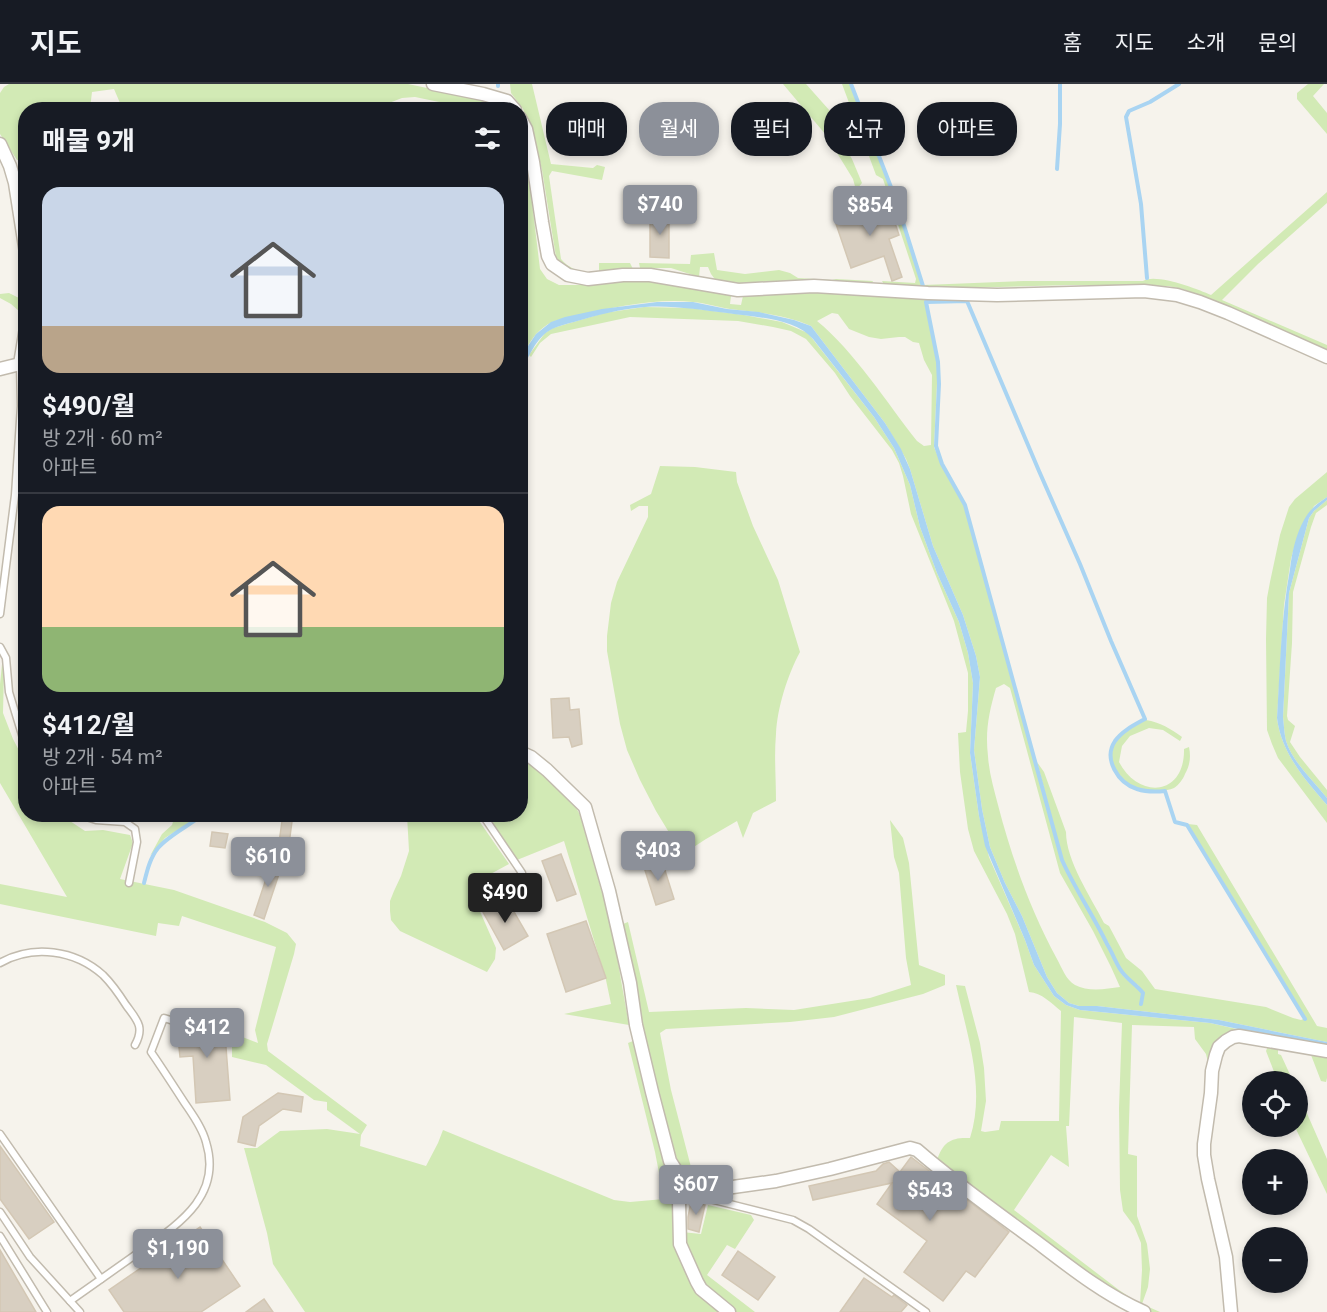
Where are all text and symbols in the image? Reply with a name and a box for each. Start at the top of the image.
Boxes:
text: 지도 [30,27,82,60]
text: 홈 [1063,31,1082,55]
text: 지도 [1115,31,1154,55]
text: 소개 [1187,31,1225,55]
text: 문의 [1258,31,1297,55]
chip: 매매 [546,102,627,156]
chip: 월세 [639,102,719,156]
chip: 필터 [731,102,812,156]
chip: 신규 [824,102,905,156]
chip: 아파트 [917,102,1017,156]
icon: filters [471,122,504,155]
text: 매물 9개 [42,126,135,156]
pin: $740 [624,185,696,236]
pin: $854 [834,186,906,237]
text: $740 [637,192,683,216]
text: $854 [847,193,893,217]
icon: home [219,226,327,334]
text: $490/월 [42,391,135,421]
text: 방 2개 · 60 m² [42,426,162,450]
text: 아파트 [42,455,97,479]
icon: home [219,545,327,653]
text: $412/월 [42,710,135,740]
text: 방 2개 · 54 m² [42,745,162,769]
text: 아파트 [42,774,97,798]
pin: $403 [622,831,694,882]
pin: $610 [232,837,304,888]
text: $403 [635,838,681,862]
text: $610 [245,844,291,868]
pin: $490 [469,873,541,924]
text: $490 [482,880,528,904]
pin: $412 [171,1008,243,1059]
text: $412 [184,1015,230,1039]
map controls [1242,1071,1308,1293]
button: locate [1242,1071,1308,1137]
button: + [1242,1149,1308,1215]
pin: $607 [660,1165,732,1216]
pin: $543 [894,1171,966,1222]
text: $607 [673,1172,719,1196]
text: $543 [907,1178,953,1202]
button: − [1242,1227,1308,1293]
pin: $1,190 [129,1229,227,1280]
text: $1,190 [147,1236,209,1260]

